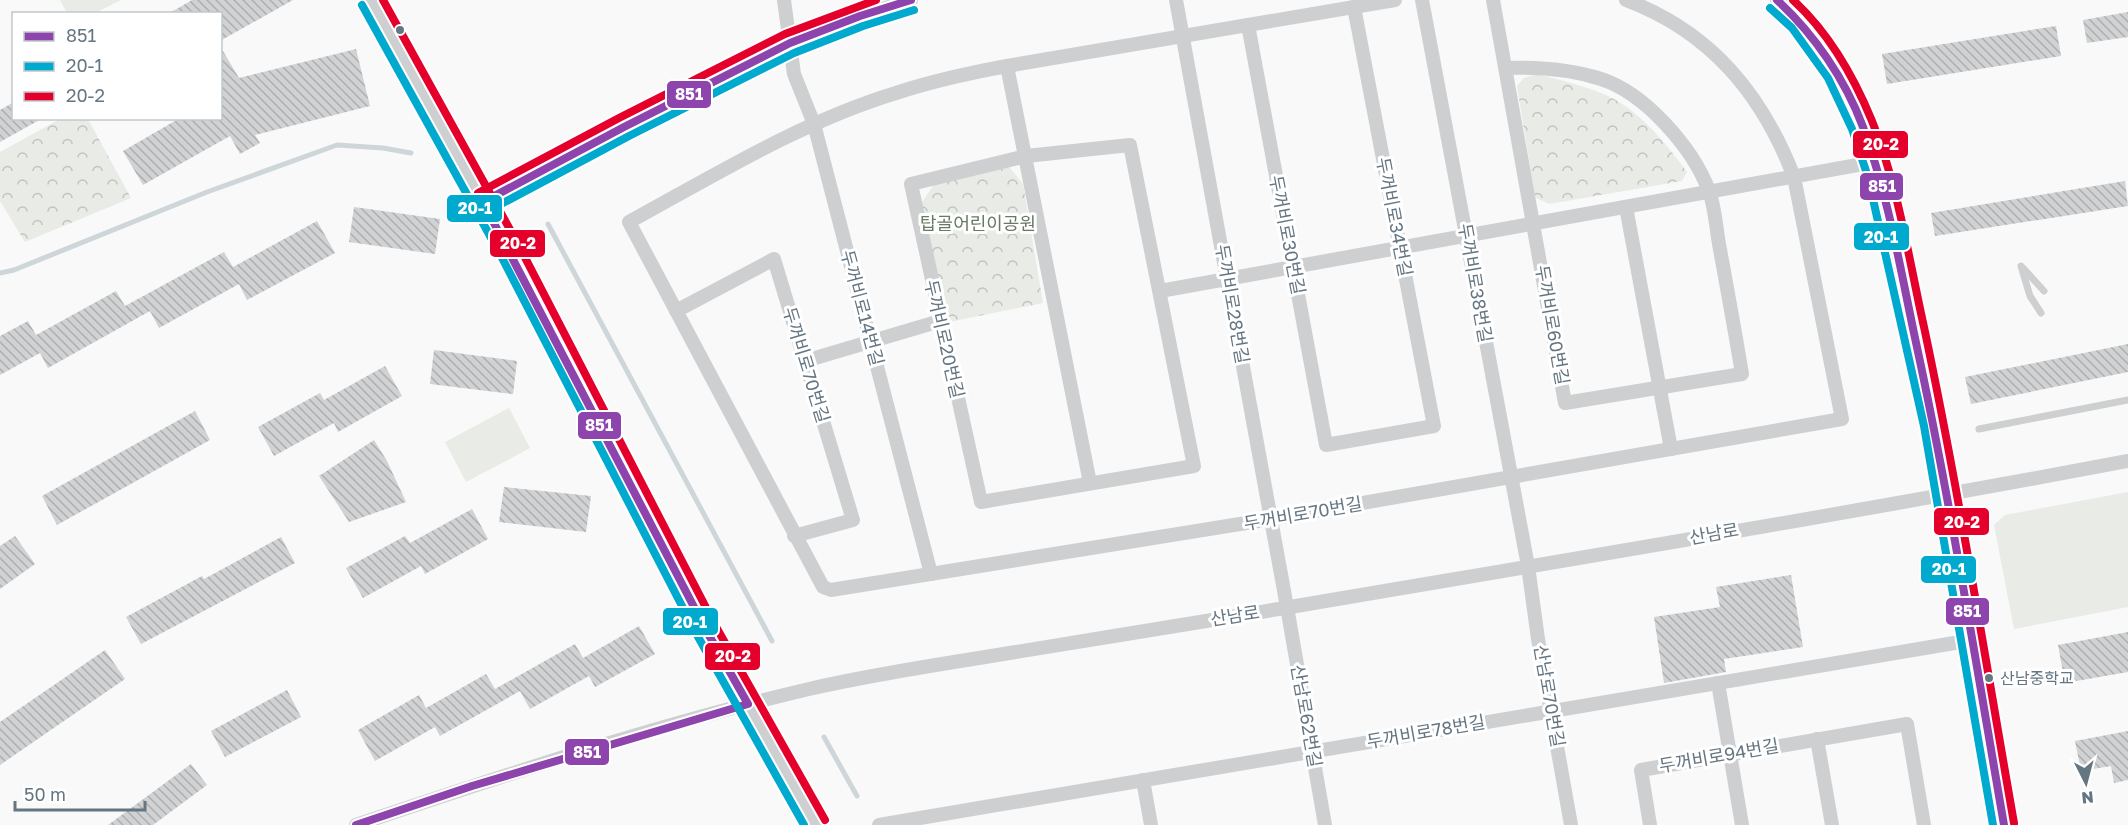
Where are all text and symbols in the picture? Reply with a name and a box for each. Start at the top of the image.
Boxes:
legend [12,12,222,120]
text: 851 [66,24,96,46]
unlabelled marker [394,24,406,36]
text: 20-1 [66,54,103,76]
line badge: 851 [666,80,712,109]
text: 20-2 [66,84,105,106]
text: 851 [675,84,703,104]
line badge: 20-2 [1852,130,1909,159]
text: 20-2 [1863,134,1899,154]
street label: 두꺼비로34번길 [1373,155,1417,278]
line badge: 851 [1859,172,1904,201]
street label: 두꺼비로30번길 [1266,173,1310,296]
text: 851 [1868,176,1896,196]
line badge: 20-1 [446,194,503,223]
text: 20-1 [458,198,492,218]
park label: 탑골어린이공원 [920,212,1036,234]
street label: 두꺼비로38번길 [1455,221,1497,344]
line badge: 20-1 [1853,222,1910,251]
text: 20-1 [1864,227,1898,247]
line badge: 20-2 [489,229,546,258]
text: 20-2 [500,233,536,253]
street label: 두꺼비로28번길 [1212,242,1254,365]
street label: 두꺼비로14번길 [837,247,889,368]
street label: 두꺼비로60번길 [1532,263,1574,387]
street label: 두꺼비로20번길 [921,277,969,400]
street label: 두꺼비로70번길 [779,304,835,425]
line badge: 851 [577,411,622,440]
text: 851 [585,415,613,435]
street label: 두꺼비로70번길 [1242,492,1364,534]
line badge: 20-2 [1933,507,1990,536]
text: 20-2 [1944,512,1980,532]
street label: 산남로 [1687,518,1740,548]
line badge: 20-1 [1920,555,1977,584]
text: 20-1 [1932,559,1966,579]
line badge: 851 [1945,597,1990,626]
street label: 산남로 [1209,600,1261,630]
text: 851 [1953,601,1981,621]
line badge: 20-1 [662,607,719,636]
text: 20-1 [673,612,707,632]
line badge: 20-2 [704,642,761,671]
street label: 산남로70번길 [1530,643,1570,749]
text: 20-2 [715,646,751,666]
street label: 산남로62번길 [1287,663,1327,769]
place label: 산남중학교 [2000,668,2074,688]
marker: 산남중학교 [1983,672,1995,684]
street label: 두꺼비로78번길 [1365,710,1487,752]
street label: 두꺼비로94번길 [1657,734,1780,776]
line badge: 851 [564,738,610,766]
text: 851 [573,742,601,762]
north arrow [2056,753,2116,813]
scale bar [15,774,146,812]
text: 50 m [24,783,66,805]
text: N [2080,787,2095,808]

